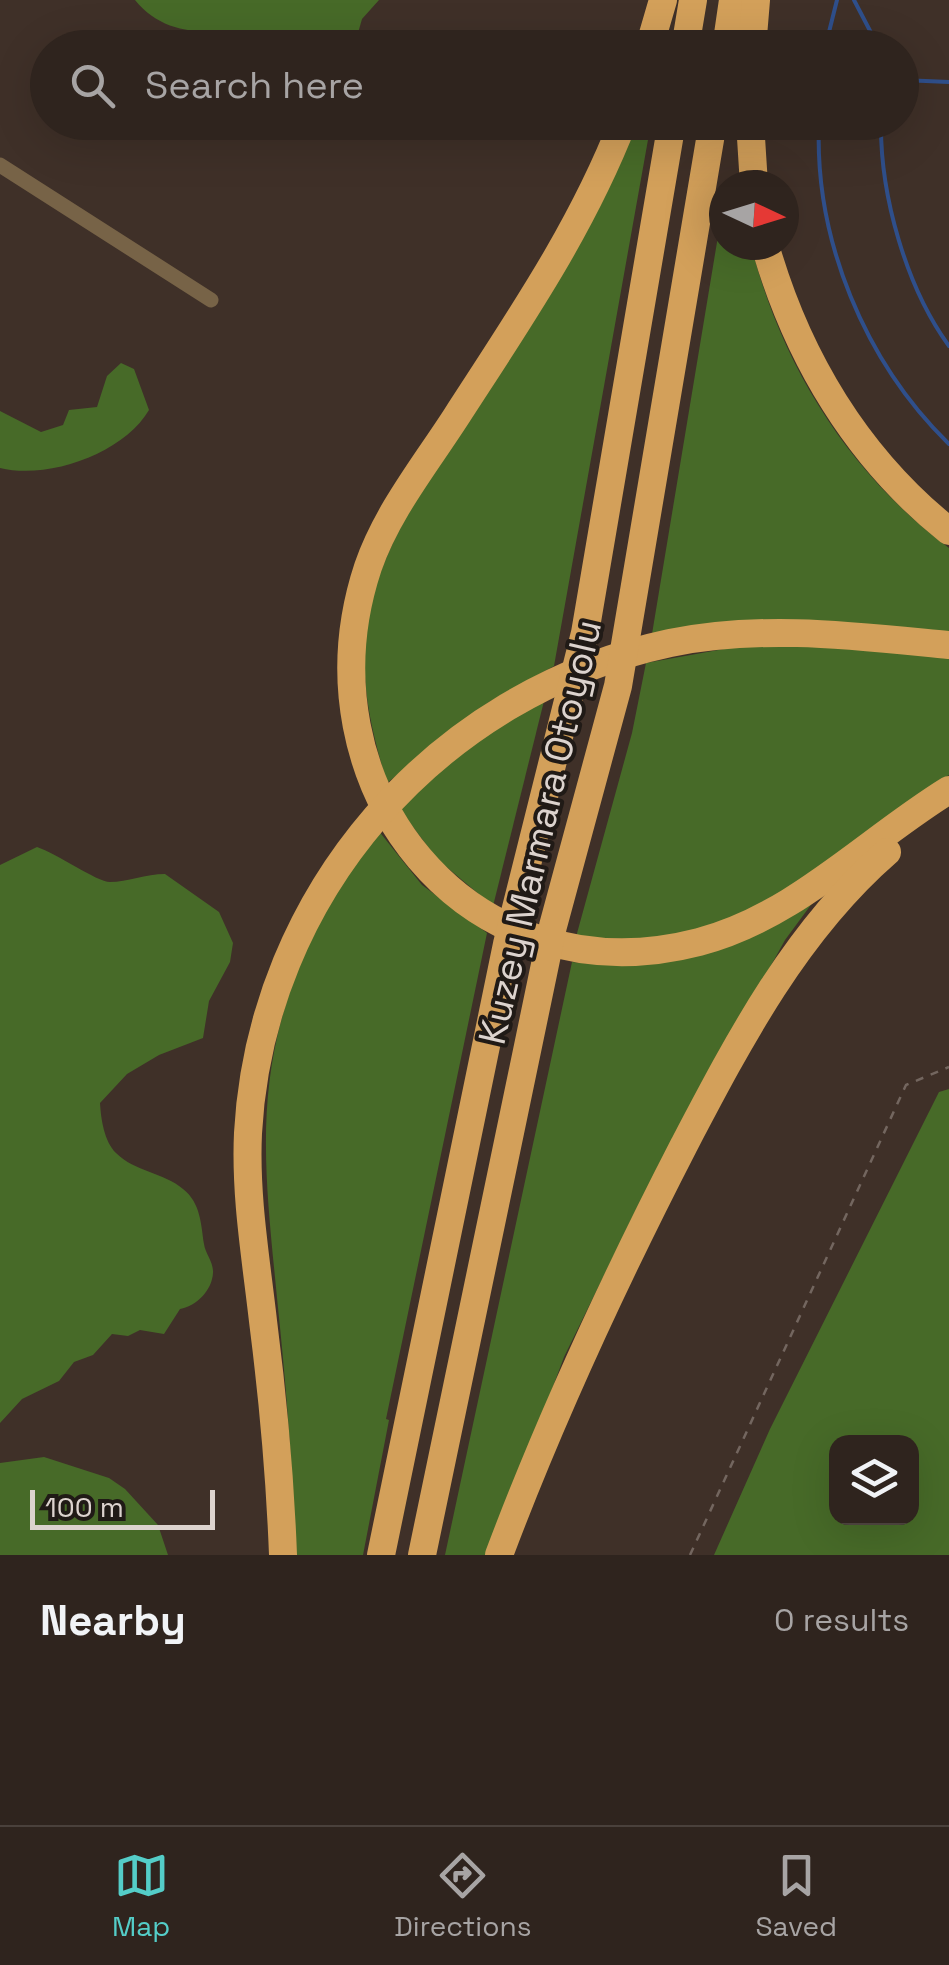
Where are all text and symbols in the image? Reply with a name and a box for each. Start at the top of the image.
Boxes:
search box [30,30,919,140]
icon: search [65,58,120,113]
text: Search here [145,61,364,109]
north arrow [709,170,799,260]
street label: Kuzey Marmara Otoyolu [468,615,612,1049]
map controls [829,1435,919,1525]
button: layers [829,1435,919,1525]
scale bar [30,1485,215,1530]
text: 100 m [45,1489,124,1525]
text: Nearby [40,1594,186,1647]
text: 0 results [774,1600,909,1640]
tab: Map [112,1848,170,1944]
tab: Directions [394,1848,531,1944]
tab: Saved [755,1848,837,1944]

